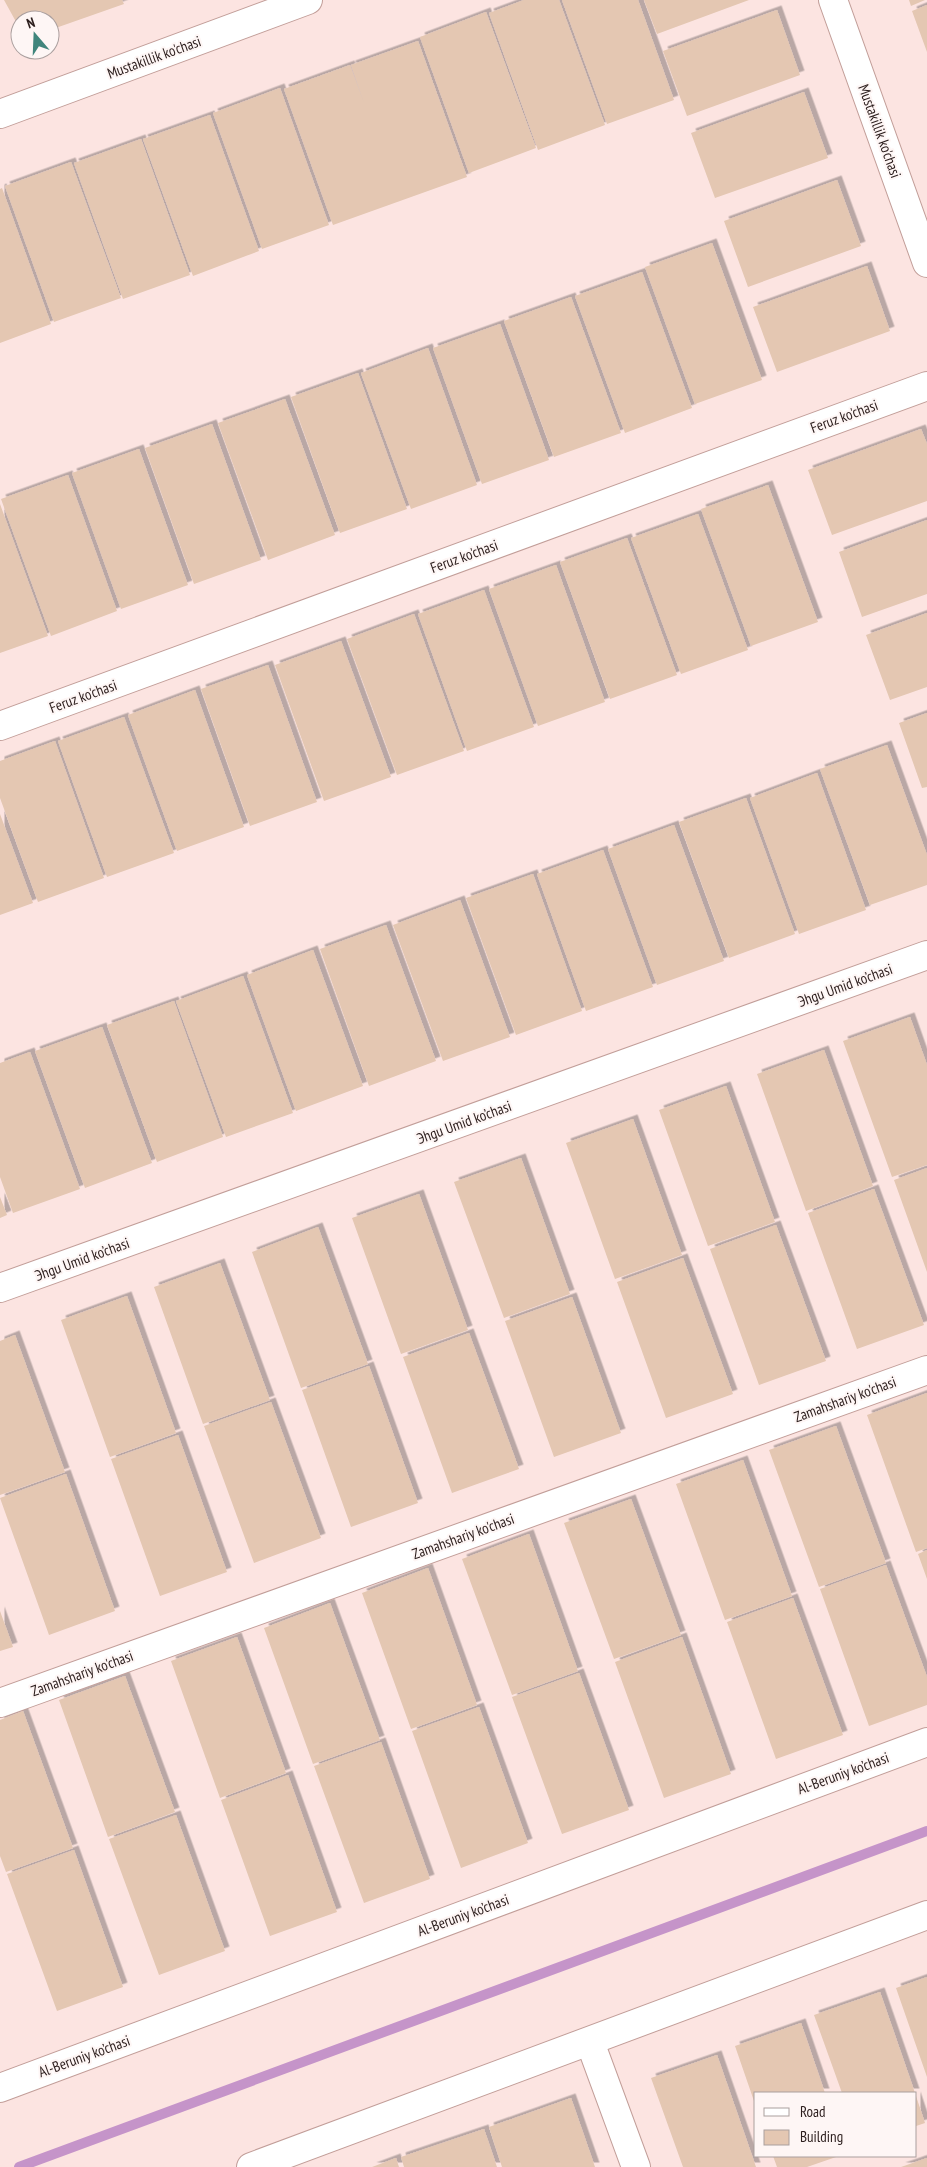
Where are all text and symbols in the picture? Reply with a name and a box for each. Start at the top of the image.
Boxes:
north arrow [10,10,60,60]
text: N [24,13,37,32]
street label: Mustakillik ko'chasi [105,31,203,83]
street label: Mustakillik ko'chasi [854,82,906,180]
street label: Feruz ko'chasi [808,395,880,437]
street label: Feruz ko'chasi [428,535,500,577]
street label: Feruz ko'chasi [47,675,119,717]
street label: Эhgu Umid ko’chasi [795,959,895,1011]
street label: Эhgu Umid ko’chasi [414,1096,514,1148]
street label: Эhgu Umid ko’chasi [32,1233,132,1285]
street label: Zamahshariy ko'chasi [791,1372,899,1426]
street label: Zamahshariy ko'chasi [409,1509,517,1563]
street label: Zamahshariy ko'chasi [28,1646,136,1700]
street label: Al-Beruniy ko’chasi [795,1748,891,1798]
street label: Al-Beruniy ko’chasi [415,1890,511,1940]
street label: Al-Beruniy ko’chasi [36,2031,132,2081]
legend [754,2092,917,2157]
text: Road [800,2102,826,2121]
text: Building [800,2127,843,2146]

